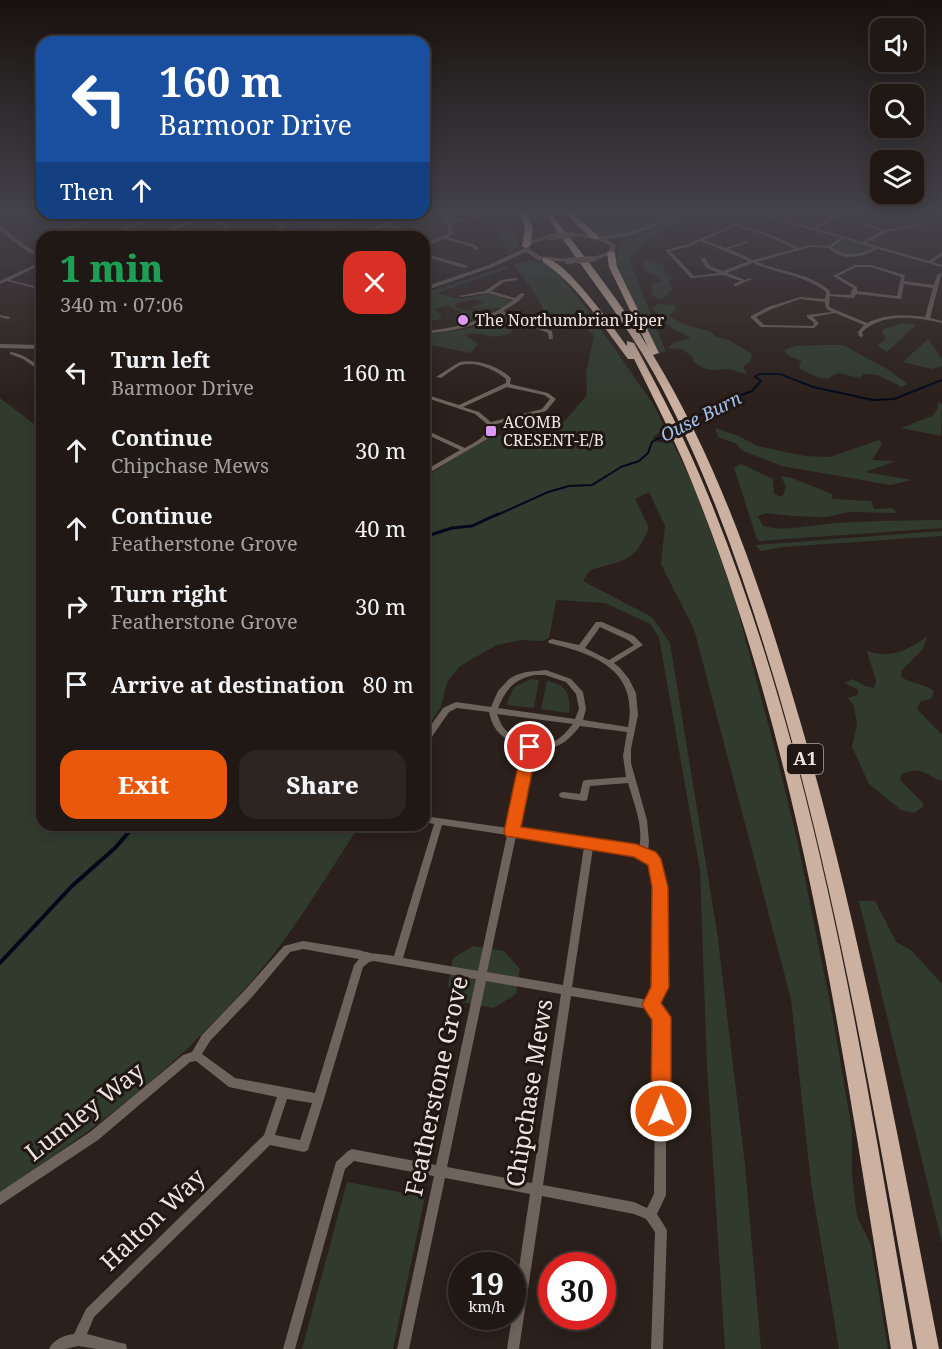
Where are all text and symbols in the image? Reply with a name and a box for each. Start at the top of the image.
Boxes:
map controls [870,18,924,204]
button: sound [870,18,924,72]
text: 160 m [159,52,283,109]
icon: left [60,60,138,138]
button: search [870,84,924,138]
text: Barmoor Drive [159,106,352,143]
button: layers [870,150,924,204]
icon: ahead [125,174,158,207]
text: Then [60,176,113,206]
text: 1 min [60,244,163,293]
button: close [343,251,406,314]
text: 340 m · 07:06 [60,291,183,318]
place label: The Northumbrian Piper [475,309,665,331]
marker: The Northumbrian Piper [456,313,470,327]
text: Turn left [111,344,210,374]
icon: left [60,356,93,389]
text: 160 m [343,357,406,387]
text: Barmoor Drive [111,374,254,401]
water label: Ouse Burn [656,385,745,447]
place label: ACOMB CRESENT-E/B [503,411,604,451]
text: Continue [111,422,213,452]
marker: ACOMB CRESENT-E/B [484,424,498,438]
icon: ahead [60,434,93,467]
text: 30 m [355,435,406,465]
text: Chipchase Mews [111,452,269,479]
text: Continue [111,500,213,530]
icon: ahead [60,512,93,545]
text: 40 m [355,513,406,543]
text: Featherstone Grove [111,530,298,557]
text: Turn right [111,578,227,608]
icon: right [60,590,93,623]
text: 30 m [355,591,406,621]
text: Featherstone Grove [111,608,298,635]
icon: arrive [60,668,93,701]
text: Arrive at destination [111,669,345,699]
text: 80 m [363,669,414,699]
pin [504,721,555,772]
icon: arrive [513,730,546,763]
road number: A1 [787,744,823,774]
button: Exit [60,750,227,819]
button: Share [239,750,406,819]
street label: Featherstone Grove [396,973,475,1199]
street label: Chipchase Mews [497,996,560,1189]
street label: Lumley Way [18,1054,151,1168]
position arrow [629,1079,693,1143]
street label: Halton Way [92,1160,212,1277]
speed limit sign: 30 [538,1252,616,1330]
text: 19 [470,1263,504,1304]
text: km/h [469,1296,505,1316]

